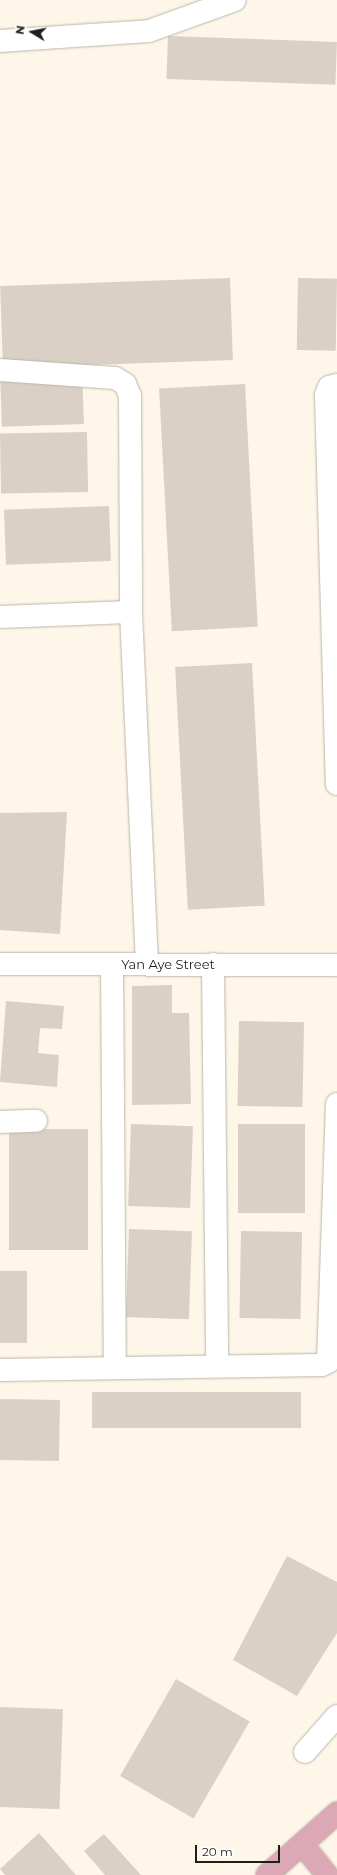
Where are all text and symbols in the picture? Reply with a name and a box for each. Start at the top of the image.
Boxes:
north arrow [12,12,52,52]
text: N [13,24,28,36]
street label: Yan Aye Street [121,956,215,972]
scale bar [197,1837,282,1863]
text: 20 m [202,1844,233,1859]

